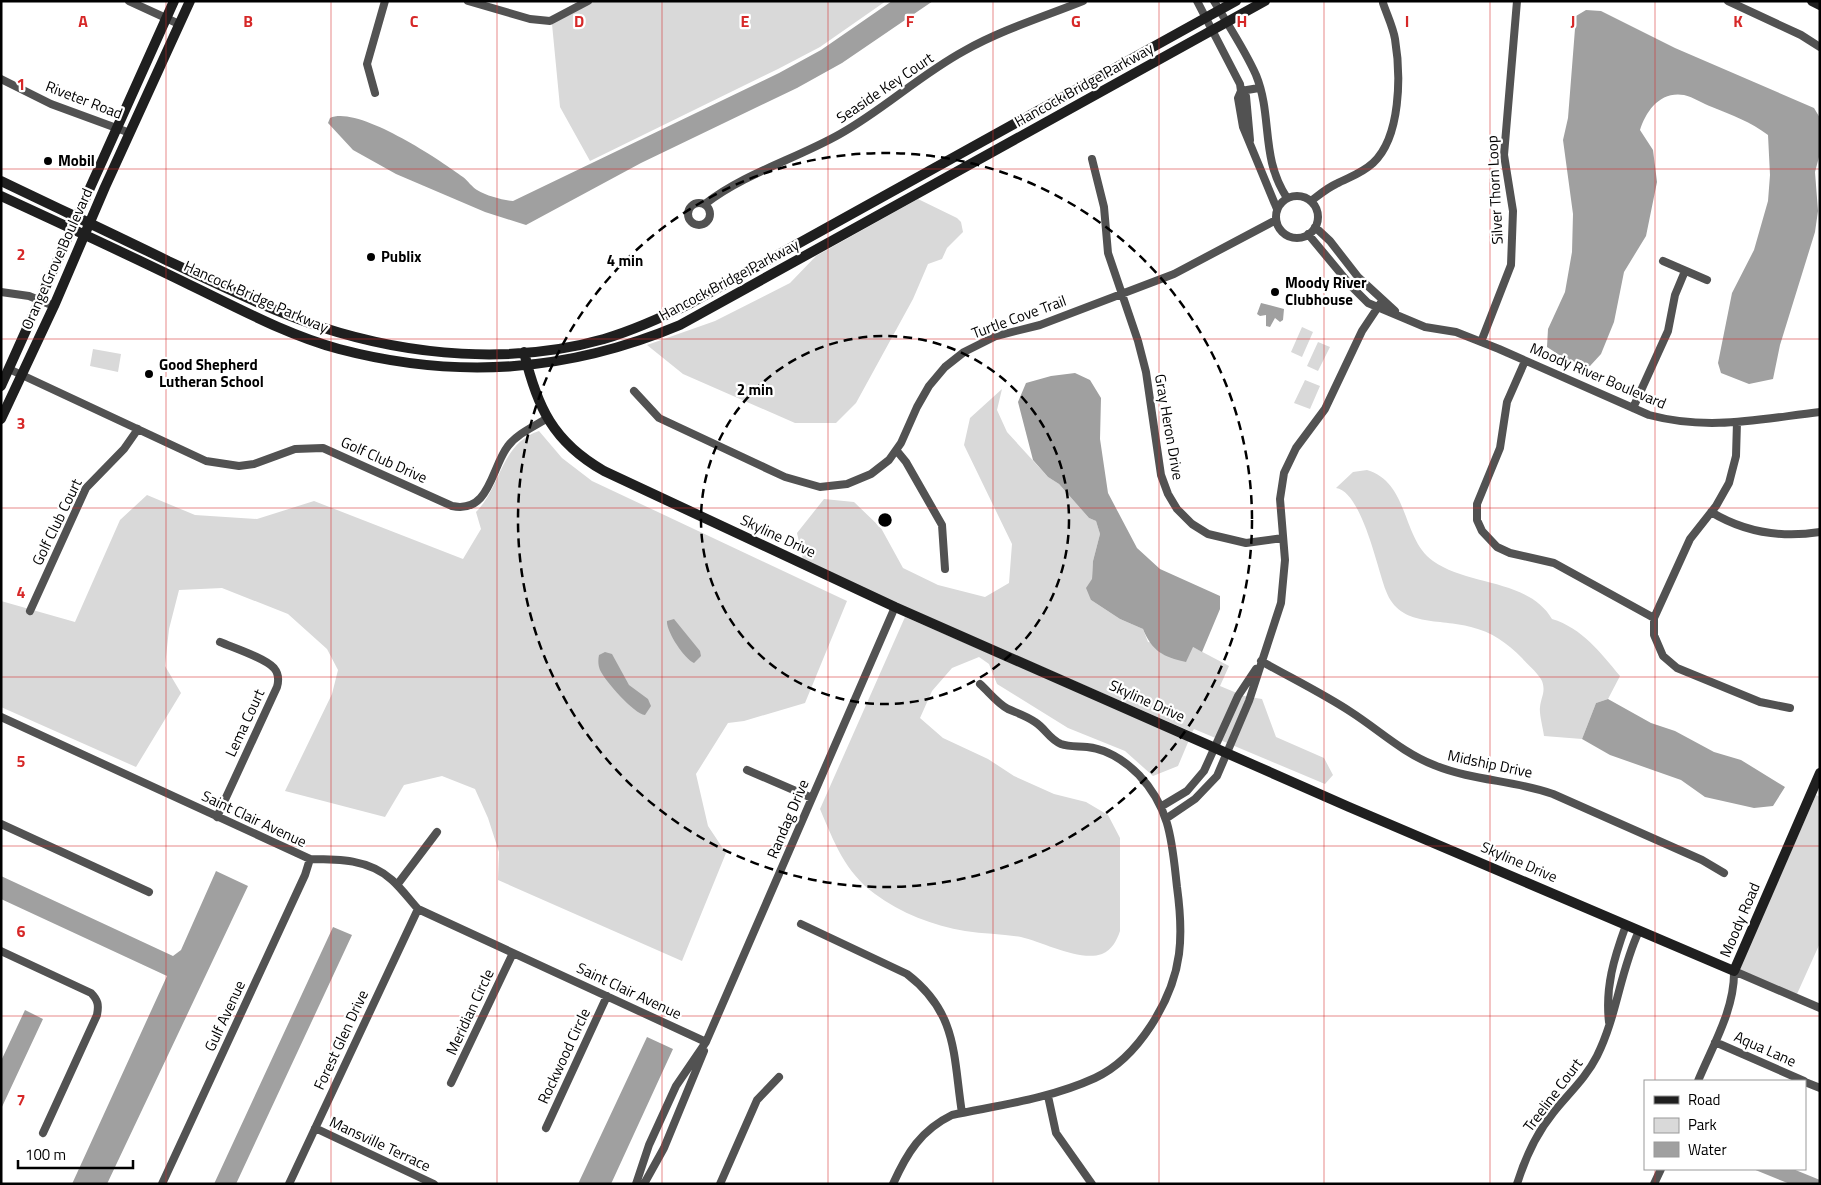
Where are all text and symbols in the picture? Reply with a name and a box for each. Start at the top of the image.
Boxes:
text: A [78,9,88,33]
text: B [243,9,253,33]
text: C [410,9,419,33]
text: D [574,9,584,33]
text: E [741,9,750,33]
text: F [906,9,915,33]
text: G [1071,9,1081,33]
text: H [1237,9,1247,33]
text: I [1405,9,1409,33]
text: J [1571,9,1575,33]
text: K [1733,9,1743,33]
street label: Hancock Bridge Parkway [1010,37,1158,132]
street label: Seaside Key Court [831,46,939,129]
text: 1 [17,72,25,96]
street label: Riveter Road [42,74,126,125]
street label: Silver Thorn Loop [1480,135,1509,245]
place label: Mobil [58,149,95,172]
marker: Mobil [42,155,54,167]
street label: Orange Grove Boulevard [15,184,98,333]
street label: Hancock Bridge Parkway [654,233,803,326]
text: 2 [17,242,25,266]
place label: Publix [381,245,421,268]
text: 4 min [607,249,643,272]
marker: Publix [365,251,377,263]
street label: Hancock Bridge Parkway [180,254,332,339]
place label: Moody River Clubhouse [1285,271,1367,311]
marker: Moody River Clubhouse [1269,286,1281,298]
street label: Turtle Cove Trail [968,289,1069,344]
street label: Moody River Boulevard [1526,336,1670,415]
place label: Good Shepherd Lutheran School [159,353,264,393]
marker: Good Shepherd Lutheran School [143,368,155,380]
street label: Gray Heron Drive [1149,372,1190,482]
text: 2 min [737,378,773,401]
text: 3 [17,411,25,435]
street label: Golf Club Drive [337,430,431,489]
street label: Golf Club Court [26,474,88,569]
street label: Skyline Drive [737,508,820,563]
centre of rings [876,511,894,529]
text: 4 [17,580,26,604]
street label: Skyline Drive [1106,674,1189,728]
street label: Lema Court [219,684,271,760]
street label: Midship Drive [1446,743,1535,784]
text: 5 [17,749,26,773]
street label: Randag Drive [761,776,815,862]
street label: Saint Clair Avenue [198,784,310,853]
street label: Skyline Drive [1477,835,1561,888]
street label: Moody Road [1713,879,1766,961]
text: 6 [17,919,26,943]
street label: Saint Clair Avenue [573,956,685,1025]
street label: Meridian Circle [440,965,500,1059]
street label: Gulf Avenue [198,977,251,1055]
street label: Forest Glen Drive [307,986,374,1094]
street label: Rockwood Circle [531,1004,596,1107]
street label: Aqua Lane [1730,1025,1800,1072]
street label: Treeline Court [1517,1053,1588,1136]
legend [1644,1080,1806,1170]
text: 7 [17,1088,25,1112]
text: Road [1688,1088,1720,1111]
street label: Mansville Terrace [326,1110,435,1177]
text: Park [1688,1113,1717,1136]
scale bar [18,1138,132,1170]
text: Water [1688,1138,1727,1161]
text: 100 m [25,1143,66,1166]

